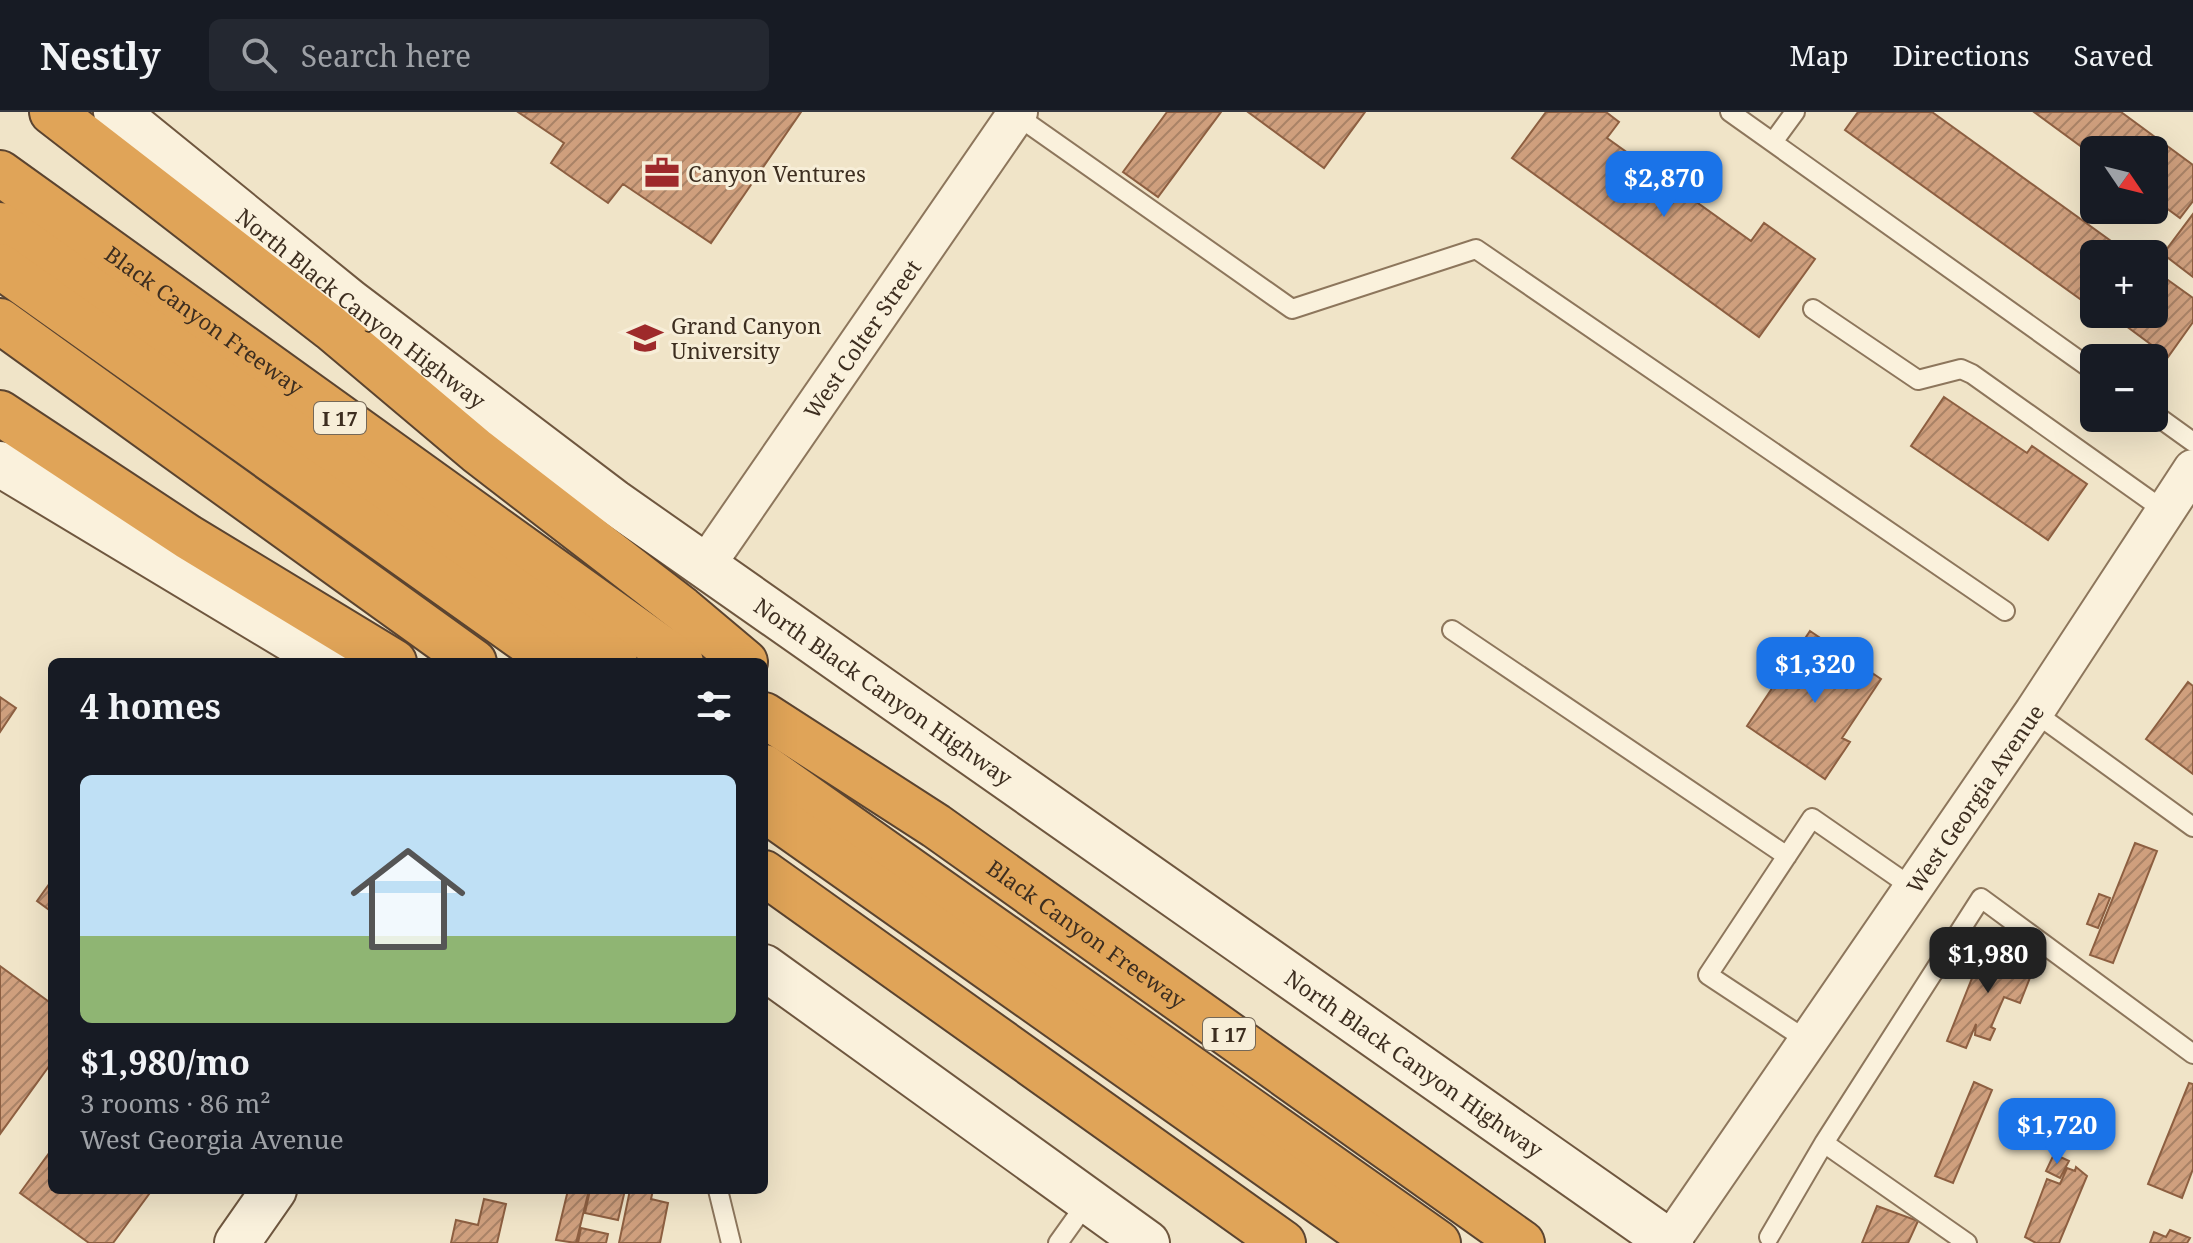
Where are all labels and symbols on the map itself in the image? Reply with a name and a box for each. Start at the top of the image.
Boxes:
north arrow [2080,136,2168,224]
pin: $2,870 [1599,151,1729,219]
office icon: Canyon Ventures [643,154,681,192]
place label: Canyon Ventures [688,158,866,188]
street label: North Black Canyon Highway [230,201,493,415]
street label: Black Canyon Freeway [99,238,311,402]
street label: West Colter Street [796,253,927,424]
place label: Grand Canyon University [671,310,821,365]
school or university icon: Grand Canyon University [626,319,664,357]
road number: I 17 [314,402,366,434]
street label: North Black Canyon Highway [749,590,1019,792]
pin: $1,320 [1750,637,1880,705]
street label: West Georgia Avenue [1899,698,2050,899]
street label: Black Canyon Freeway [981,852,1193,1015]
pin: $1,980 [1923,927,2053,995]
street label: North Black Canyon Highway [1279,962,1550,1164]
road number: I 17 [1203,1018,1255,1050]
pin: $1,720 [1992,1098,2122,1166]

